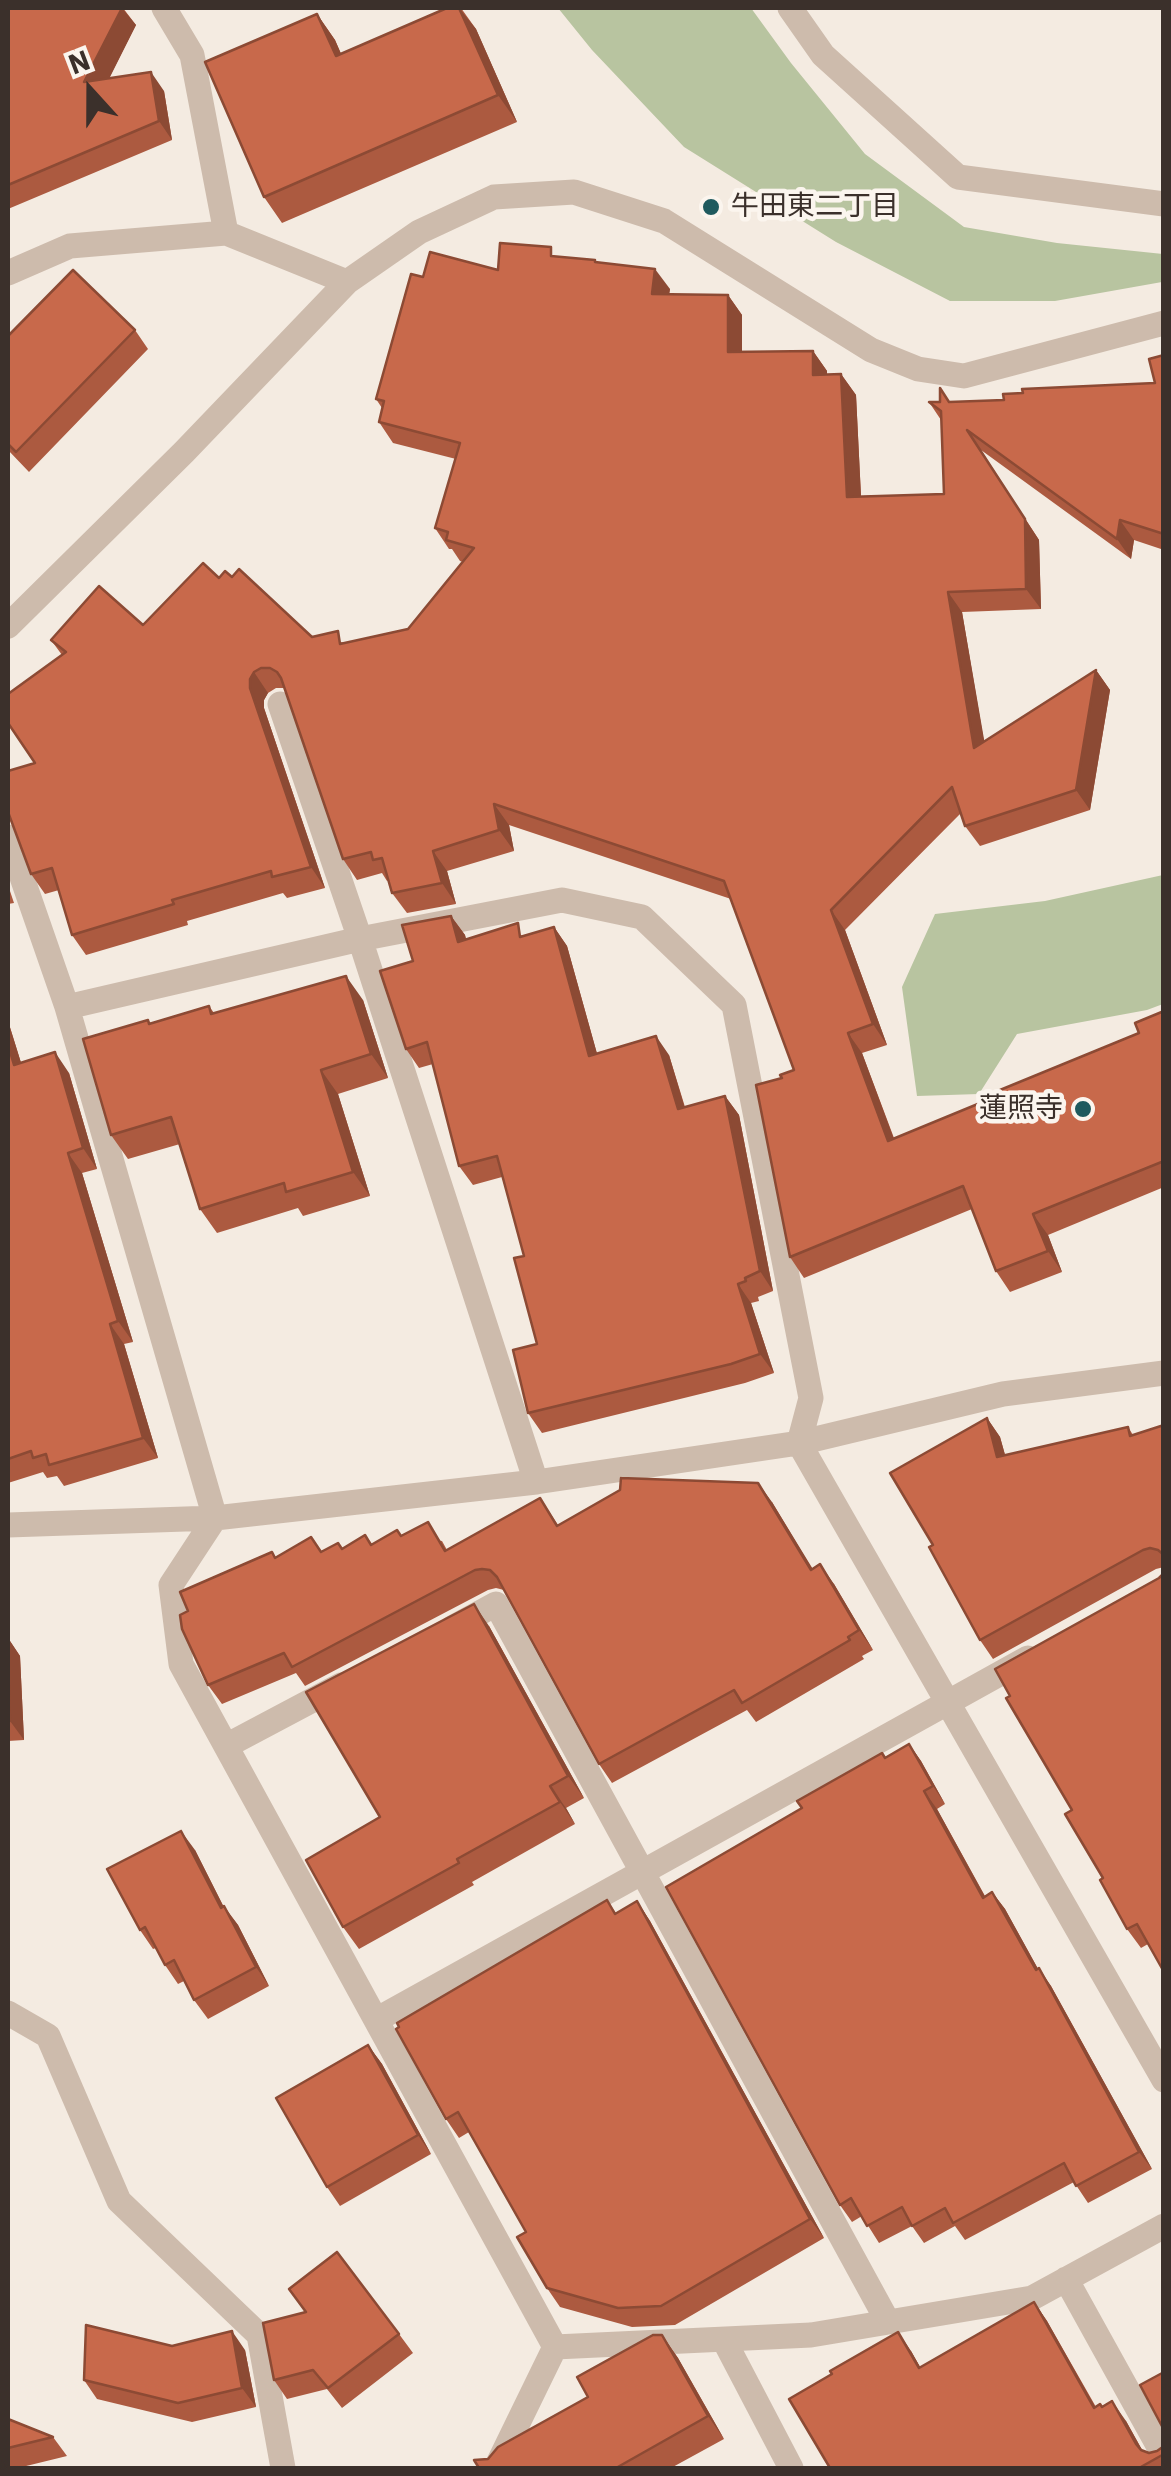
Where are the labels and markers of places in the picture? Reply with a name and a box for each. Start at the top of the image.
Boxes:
place label: 牛田東二丁目 [731,190,899,224]
marker: 牛田東二丁目 [700,196,722,218]
place label: 蓮照寺 [979,1092,1063,1126]
marker: 蓮照寺 [1072,1098,1094,1120]

